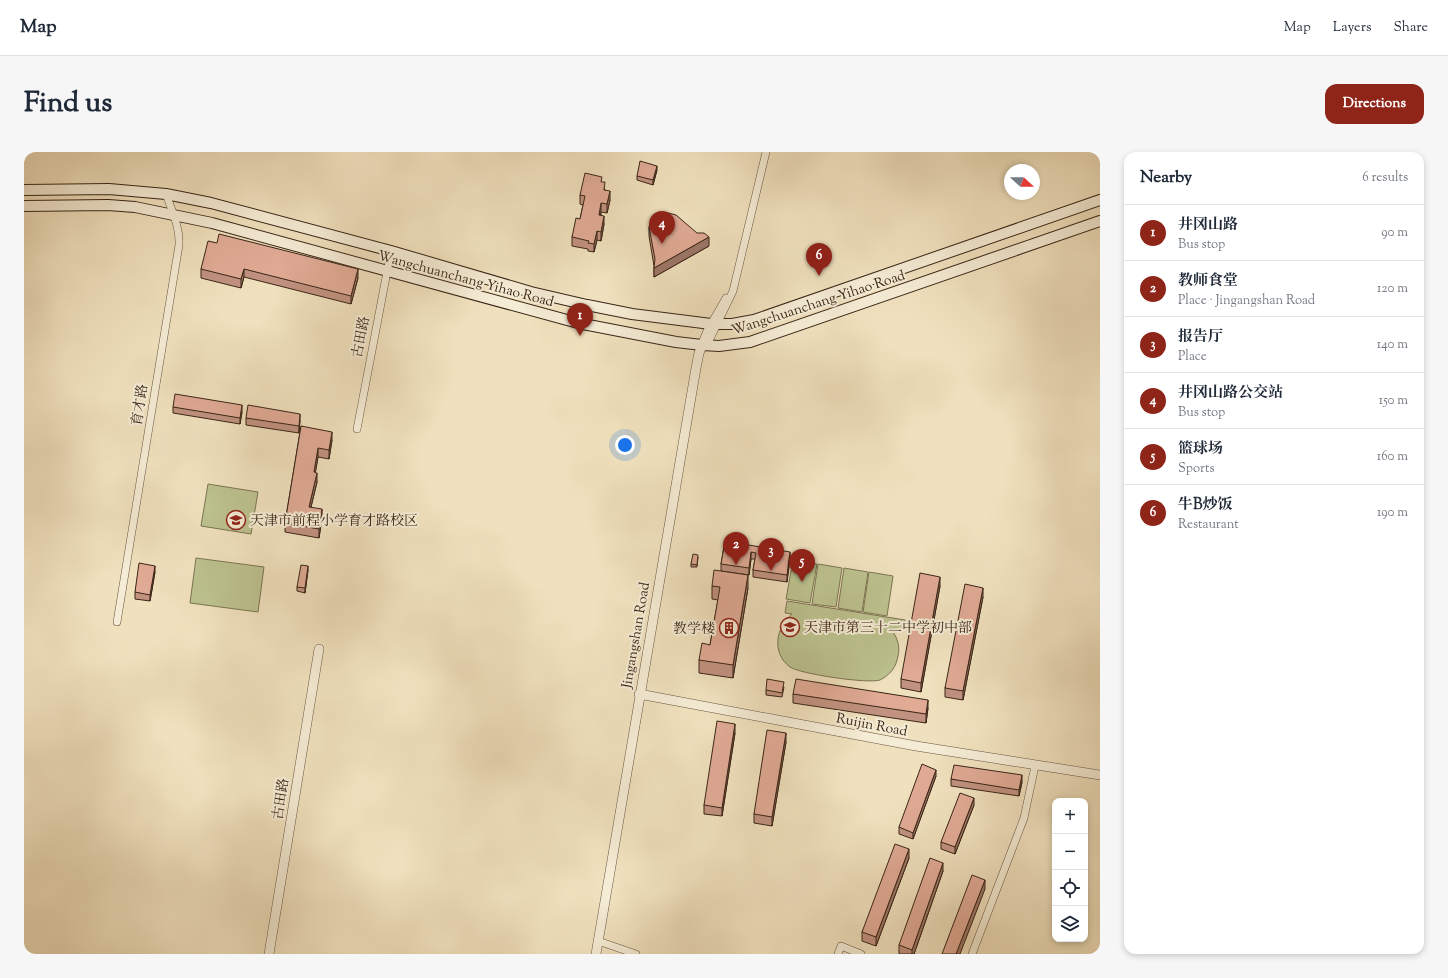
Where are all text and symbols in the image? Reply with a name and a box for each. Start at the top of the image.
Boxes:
text: Map [20,14,57,41]
text: Map [1284,18,1311,38]
text: Layers [1333,18,1371,38]
text: Share [1393,18,1428,38]
text: Find us [24,84,112,124]
button: Directions [1325,84,1424,124]
north arrow [1004,164,1040,200]
text: Nearby [1140,166,1192,190]
text: 6 results [1362,169,1408,187]
pin: 4 [649,211,675,244]
text: 井冈山路 [1178,215,1238,236]
text: 1 [1151,224,1155,242]
text: 90 m [1381,224,1408,242]
text: Bus stop [1178,236,1225,254]
pin: 6 [806,243,832,276]
street label: Wangchuanchang Yihao Road [375,247,556,313]
street label: Wangchuanchang Yihao Road [729,266,908,341]
text: 教师食堂 [1178,271,1238,292]
text: 2 [1150,280,1156,298]
text: 120 m [1377,280,1408,298]
text: Place · Jingangshan Road [1178,292,1315,310]
pin: 1 [567,303,593,336]
street label: 古田路 [348,315,376,360]
text: 报告厅 [1178,327,1223,348]
text: 3 [1150,336,1156,354]
text: 140 m [1377,336,1408,354]
text: Place [1178,348,1207,366]
street label: 育才路 [128,383,154,428]
text: 井冈山路公交站 [1178,383,1283,404]
text: 4 [1150,392,1156,410]
text: 150 m [1379,392,1408,410]
text: Bus stop [1178,404,1225,422]
your location [615,435,635,455]
text: 篮球场 [1178,439,1223,460]
text: 5 [1151,448,1155,466]
text: 160 m [1377,448,1408,466]
text: Sports [1178,460,1215,478]
text: 牛B炒饭 [1178,495,1232,516]
text: 6 [1150,504,1156,522]
text: 190 m [1377,504,1408,522]
school or university icon: 天津市前程小学育才路校区 [225,509,247,531]
place label: 天津市前程小学育才路校区 [250,512,418,532]
text: Restaurant [1178,516,1239,534]
pin: 2 [723,532,749,565]
pin: 3 [758,538,784,571]
pin: 5 [789,549,815,582]
street label: Jingangshan Road [618,581,656,691]
school or university icon: 天津市第三十二中学初中部 [779,616,801,638]
building icon: 教学楼 [718,617,740,639]
place label: 天津市第三十二中学初中部 [804,619,972,639]
place label: 教学楼 [673,620,715,640]
street label: Ruijin Road [834,709,909,743]
street label: 古田路 [269,777,295,822]
map controls [1052,798,1088,942]
button: + [1052,798,1088,834]
button: − [1052,834,1088,870]
button: locate [1052,870,1088,906]
button: layers [1052,906,1088,942]

